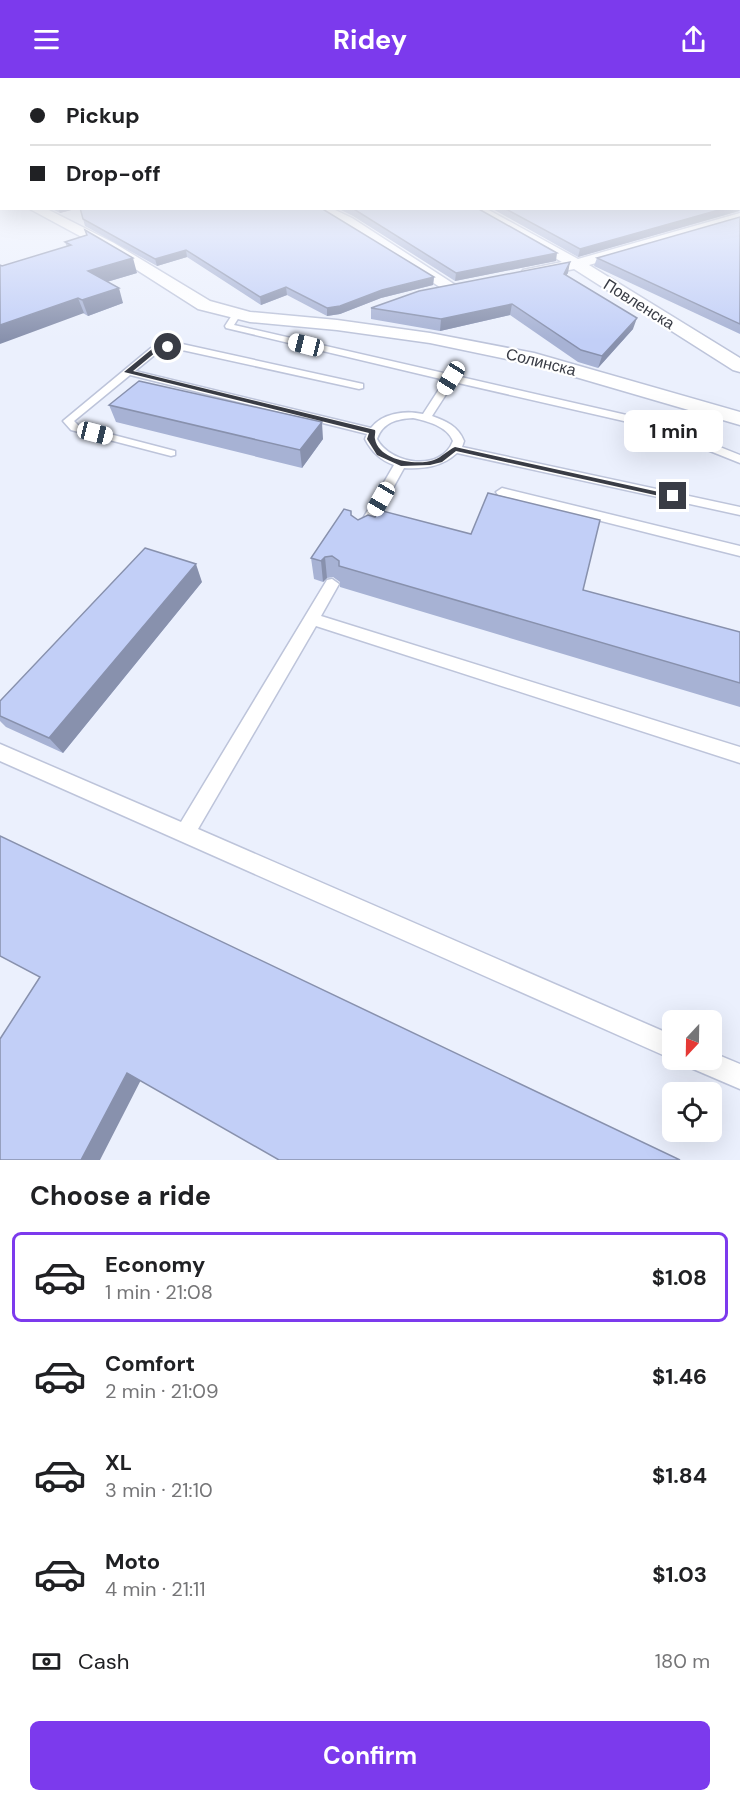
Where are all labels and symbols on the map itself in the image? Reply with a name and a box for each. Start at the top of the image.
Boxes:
street label: Повленска [600,274,679,334]
car [286,332,326,358]
route start [154,333,181,360]
street label: Солинска [504,343,578,381]
car [434,358,468,398]
callout: 1 min [624,409,722,451]
car [75,420,115,446]
car [364,479,398,519]
route end [659,482,686,509]
north arrow [662,1010,722,1070]

